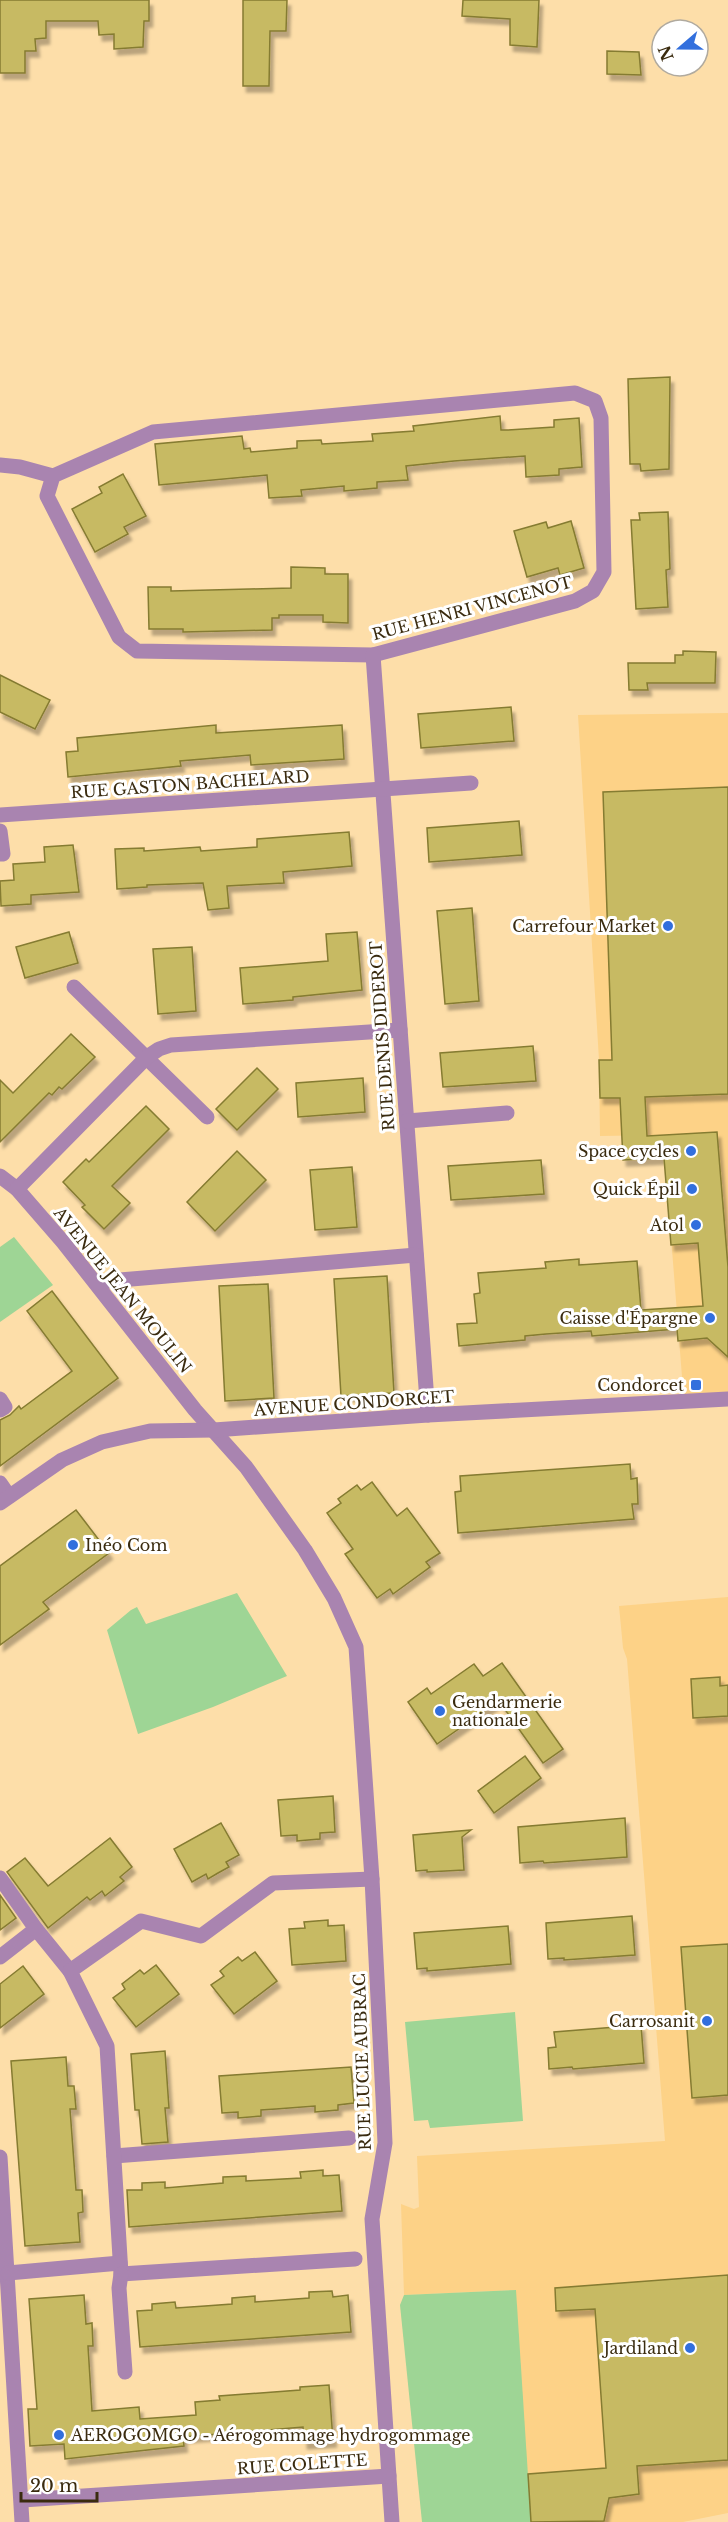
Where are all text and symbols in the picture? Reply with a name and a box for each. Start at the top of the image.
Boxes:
north arrow [650,18,710,78]
text: N [654,43,678,64]
street label: RUE HENRI VINCENOT [370,572,574,644]
street label: RUE GASTON BACHELARD [70,766,310,802]
place label: Carrefour Market [512,916,656,936]
marker: Carrefour Market [661,919,675,933]
street label: RUE DENIS DIDEROT [365,940,399,1131]
place label: Space cycles [578,1141,679,1161]
marker: Space cycles [684,1144,698,1158]
place label: Quick Épil [593,1179,680,1199]
marker: Quick Épil [685,1182,699,1196]
street label: AVENUE JEAN MOULIN [49,1202,196,1377]
place label: Atol [649,1215,684,1235]
marker: Atol [689,1218,703,1232]
place label: Caisse d'Épargne [560,1308,698,1328]
marker: Caisse d'Épargne [703,1311,717,1325]
place label: Condorcet [597,1375,684,1395]
marker: Condorcet [689,1378,703,1392]
street label: AVENUE CONDORCET [252,1386,455,1420]
place label: Inéo Com [85,1535,167,1555]
marker: Inéo Com [66,1538,80,1552]
place label: Gendarmerie nationale [452,1692,562,1730]
marker: Gendarmerie nationale [433,1704,447,1718]
street label: RUE LUCIE AUBRAC [349,1973,375,2151]
place label: Carrosanit [609,2011,695,2031]
marker: Carrosanit [700,2014,714,2028]
place label: Jardiland [602,2338,678,2358]
marker: Jardiland [683,2341,697,2355]
place label: AEROGOMGO - Aérogommage hydrogommage [70,2425,470,2445]
marker: AEROGOMGO - Aérogommage hydrogommage [52,2428,66,2442]
street label: RUE COLETTE [236,2449,368,2479]
scale bar [21,2465,98,2503]
text: 20 m [30,2475,78,2497]

